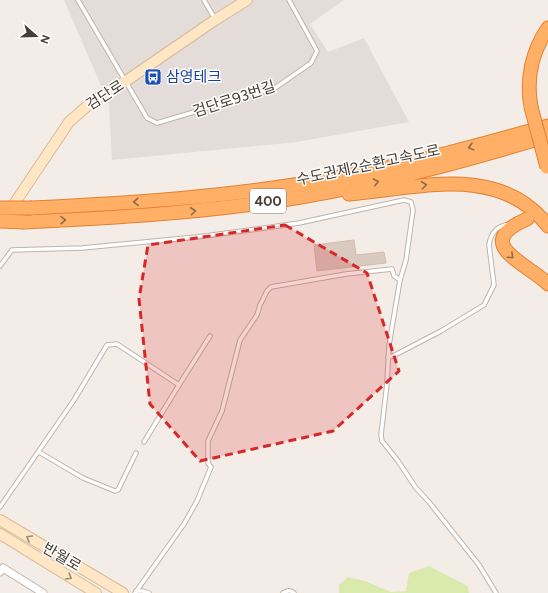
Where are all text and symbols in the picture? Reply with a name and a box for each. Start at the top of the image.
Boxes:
north arrow [16,16,56,56]
text: N [37,33,52,45]
bus stop icon: 삼영테크 [143,67,163,87]
place label: 삼영테크 [166,68,221,86]
street label: 검단로 [83,76,127,114]
street label: 검단로93번길 [190,77,278,121]
street label: 수도권제2순환고속도로 [295,141,441,189]
one-way arrow [467,143,474,151]
one-way arrow [373,178,380,186]
one-way arrow [421,181,427,190]
road number: 400 [250,189,286,213]
one-way arrow [133,198,139,207]
one-way arrow [190,207,196,216]
one-way arrow [60,216,66,224]
one-way arrow [507,251,514,258]
one-way arrow [26,535,33,542]
street label: 반월로 [40,539,84,575]
one-way arrow [65,572,72,579]

